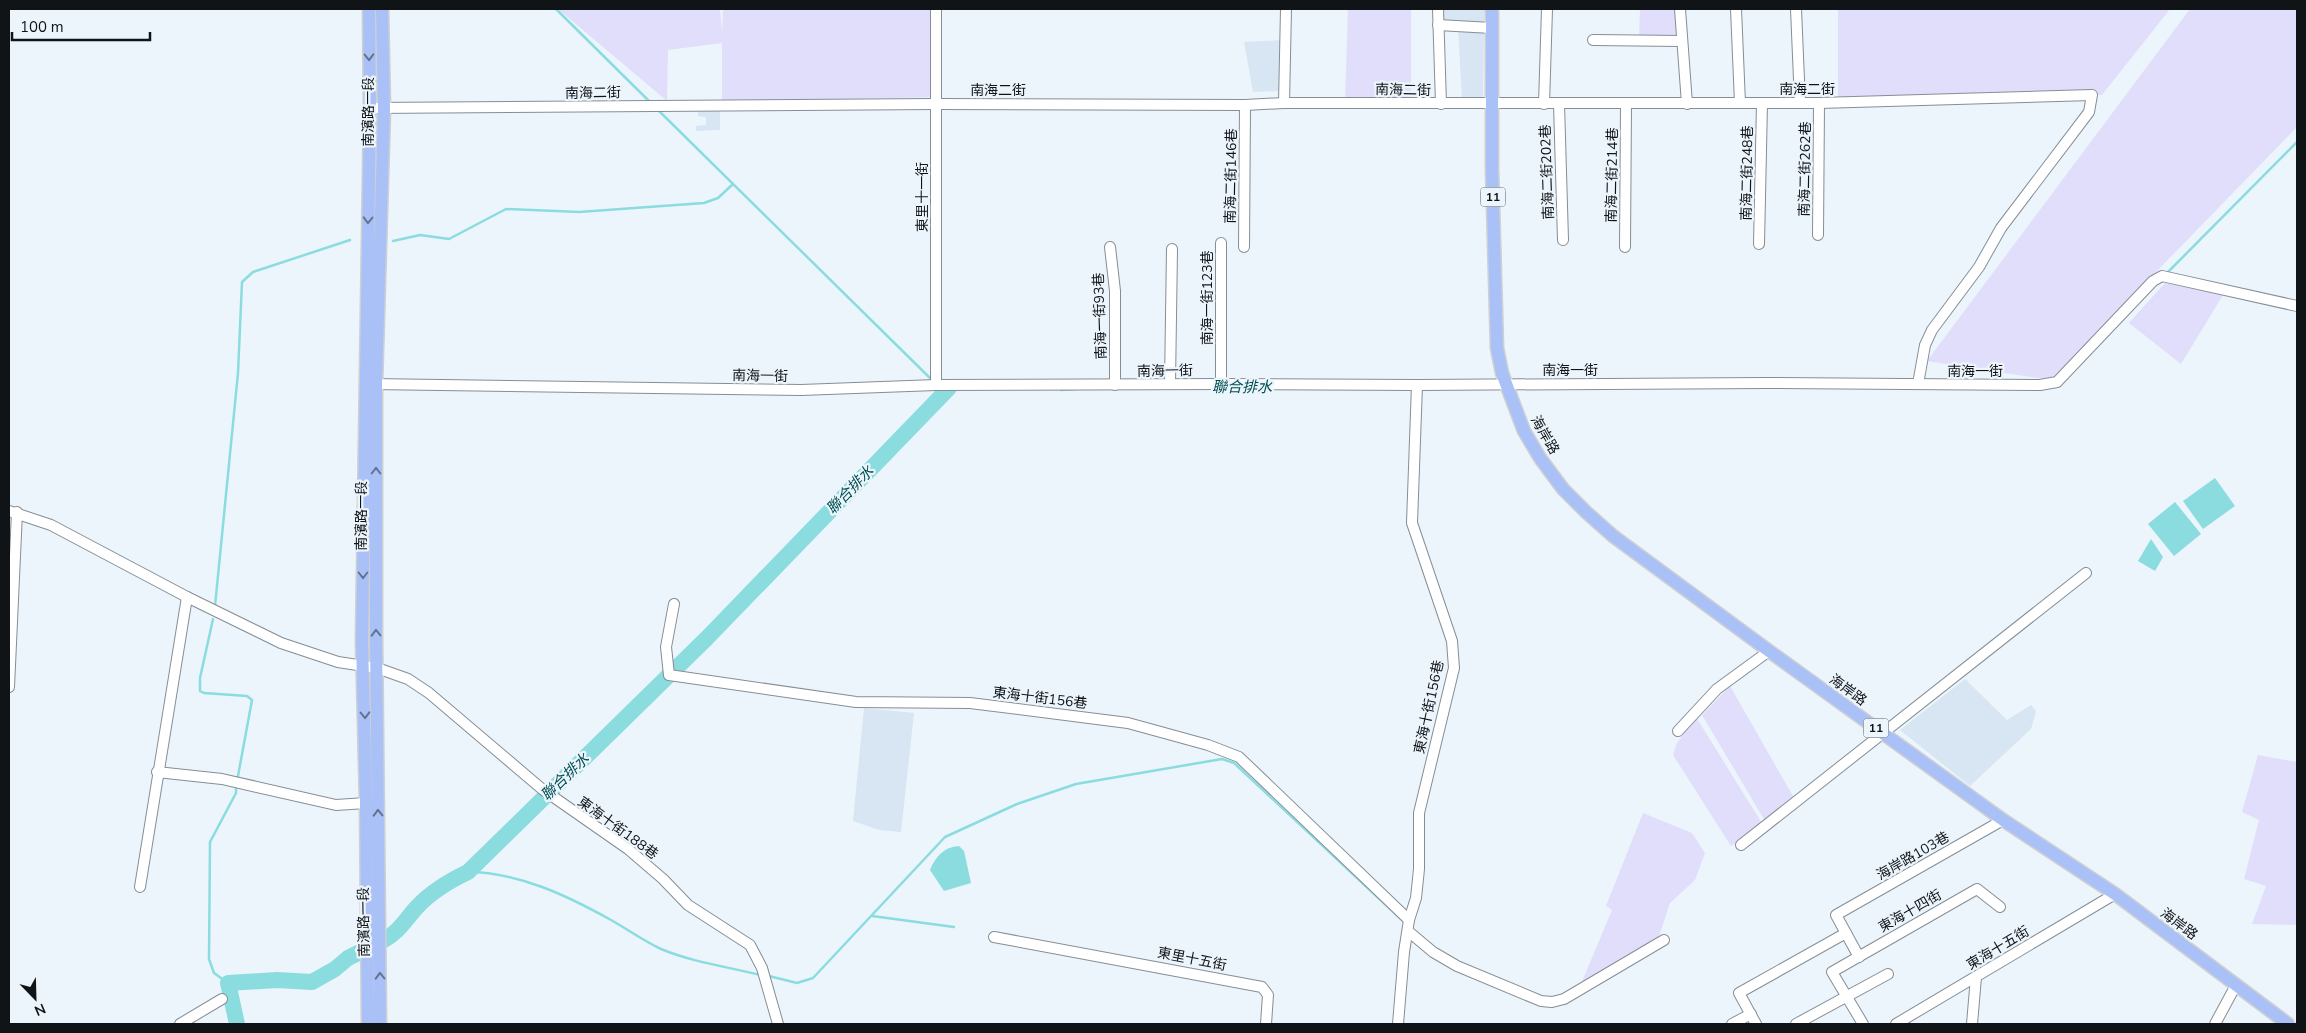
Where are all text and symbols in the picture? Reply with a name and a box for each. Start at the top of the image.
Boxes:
scale bar [12,10,150,42]
text: 100 m [20,17,64,37]
one-way arrow [364,54,375,62]
street label: 南濱路一段 [359,77,378,147]
street label: 南海二街 [1375,80,1431,100]
street label: 南海二街 [1779,80,1835,99]
street label: 南海二街 [970,81,1026,100]
street label: 南海二街 [565,83,621,103]
street label: 南海二街262巷 [1795,121,1815,217]
street label: 南海二街202巷 [1536,124,1558,220]
street label: 南海二街248巷 [1737,125,1757,221]
street label: 南海二街214巷 [1602,127,1622,223]
street label: 南海二街146巷 [1221,128,1241,224]
street label: 東里十一街 [913,162,932,232]
road number: 11 [1480,188,1506,206]
one-way arrow [363,216,373,224]
street label: 南海一街123巷 [1198,250,1217,346]
street label: 南海一街93巷 [1089,272,1111,360]
street label: 南海一街 [1137,361,1193,381]
street label: 南海一街 [1542,361,1598,380]
street label: 南海一街 [1947,362,2003,381]
street label: 南海一街 [732,366,788,386]
water label: 聯合排水 [1212,377,1273,397]
street label: 海岸路 [1526,412,1564,458]
water label: 聯合排水 [822,461,879,519]
one-way arrow [371,466,381,474]
street label: 南濱路一段 [352,481,371,551]
one-way arrow [358,572,368,579]
one-way arrow [371,629,381,636]
street label: 東海十街156巷 [1410,658,1448,756]
street label: 海岸路 [1825,670,1871,710]
street label: 東海十街156巷 [992,683,1088,713]
one-way arrow [360,712,370,720]
road number: 11 [1864,718,1888,738]
water label: 聯合排水 [536,748,594,805]
street label: 東海十街188巷 [574,792,662,864]
one-way arrow [373,809,383,816]
street label: 海岸路103巷 [1873,827,1953,885]
street label: 東海十四街 [1875,885,1945,937]
street label: 南濱路一段 [354,887,374,957]
street label: 海岸路 [2157,904,2201,944]
street label: 東海十五街 [1963,922,2033,974]
street label: 東里十五街 [1156,943,1228,975]
one-way arrow [374,971,385,979]
north arrow [10,973,60,1023]
text: N [31,999,48,1020]

